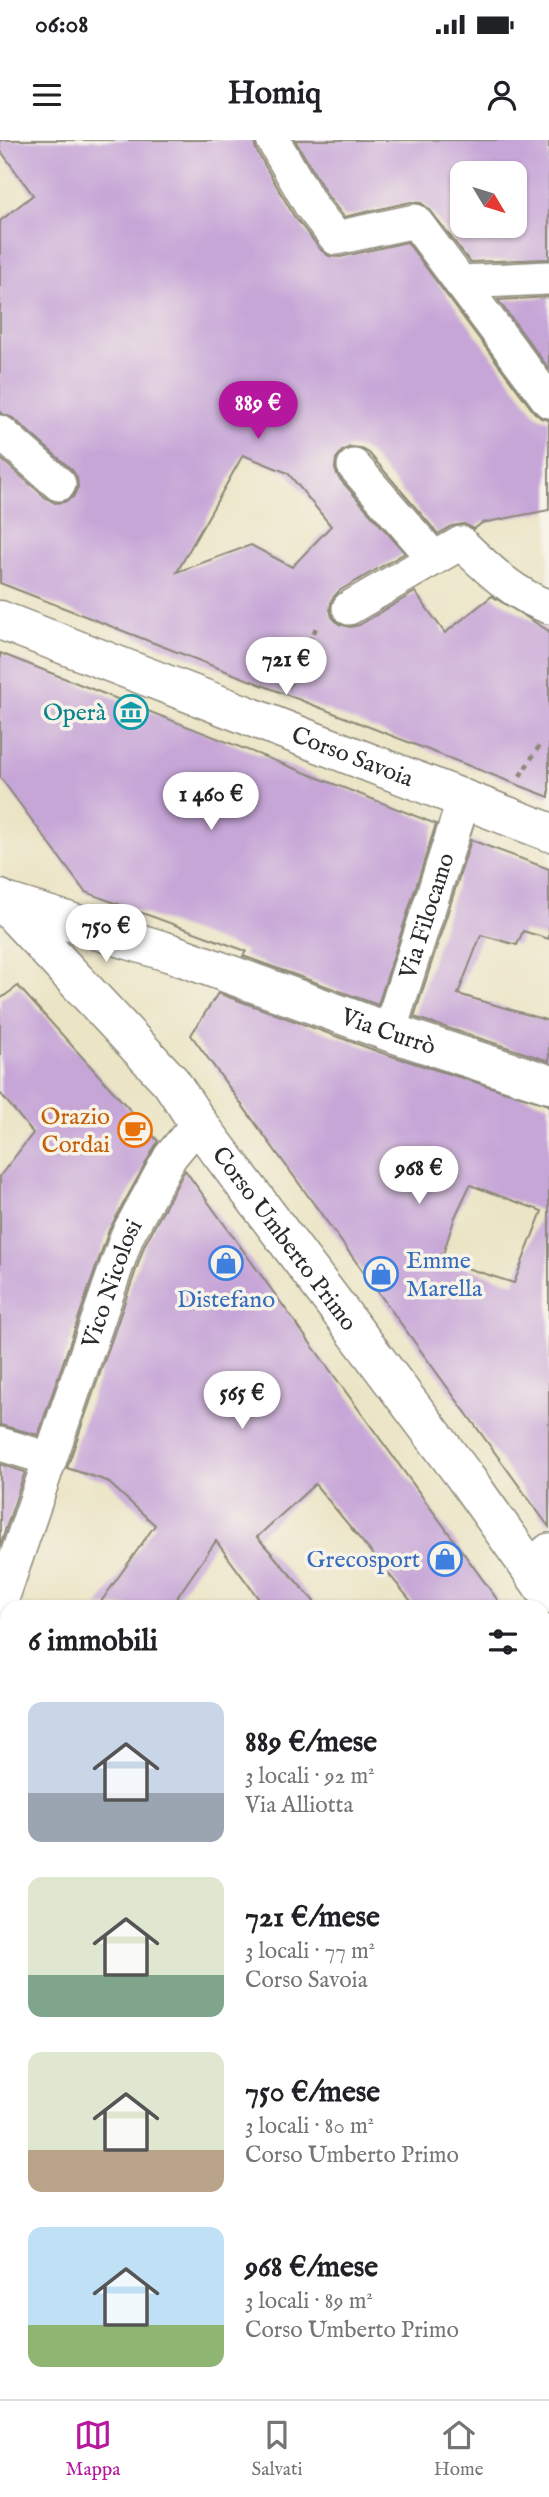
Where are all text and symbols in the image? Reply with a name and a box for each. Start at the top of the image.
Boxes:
text: 06:08 [35,8,89,41]
text: Homiq [228,74,321,115]
icon: menu [28,76,66,114]
icon: person [483,76,521,114]
north arrow [450,161,527,238]
map controls [450,161,527,238]
pin: 889 € [209,382,307,441]
text: 889 € [235,389,281,418]
pin: 721 € [237,638,335,697]
text: 721 € [262,645,310,674]
museum icon: Operà [112,693,150,731]
place label: Operà [43,698,107,729]
street label: Corso Savoia [287,720,418,795]
pin: 1 460 € [146,772,276,832]
text: 1 460 € [179,780,243,809]
street label: Via Filocamo [393,849,463,984]
pin: 750 € [57,904,155,964]
text: 750 € [82,912,130,941]
street label: Via Currò [336,1002,439,1063]
place label: Orazio Cordai [41,1102,110,1161]
cafe icon: Orazio Cordai [116,1111,154,1149]
street label: Corso Umberto Primo [204,1141,363,1338]
pin: 968 € [370,1146,468,1206]
text: 968 € [395,1154,443,1183]
street label: Vico Nicolosi [75,1214,150,1354]
shop icon: Distefano [207,1244,245,1282]
place label: Emme Marella [406,1246,483,1305]
shop icon: Emme Marella [362,1255,400,1293]
place label: Distefano [177,1285,275,1316]
pin: 565 € [193,1372,291,1431]
text: 565 € [220,1379,264,1408]
shop icon: Grecosport [426,1540,464,1578]
place label: Grecosport [306,1545,420,1576]
text: 6 immobili [28,1623,158,1661]
icon: filters [484,1623,522,1661]
text: 889 €/mese [245,1724,377,1762]
icon: home [84,1730,168,1814]
text: 3 locali · 92 m² [245,1762,375,1791]
text: Via Alliotta [245,1791,353,1820]
text: 721 €/mese [245,1899,380,1937]
icon: home [84,1905,168,1989]
text: 3 locali · 77 m² [245,1937,375,1966]
text: Corso Savoia [245,1966,368,1995]
text: 750 €/mese [245,2074,380,2112]
icon: home [84,2080,168,2164]
text: 3 locali · 80 m² [245,2112,374,2141]
text: Corso Umberto Primo [245,2141,459,2170]
text: 968 €/mese [245,2249,378,2287]
icon: home [84,2255,168,2339]
text: 3 locali · 89 m² [245,2287,373,2316]
text: Corso Umberto Primo [245,2316,459,2345]
tab: Mappa [66,2416,120,2482]
tab: Salvati [252,2416,303,2482]
tab: Home [434,2416,483,2482]

